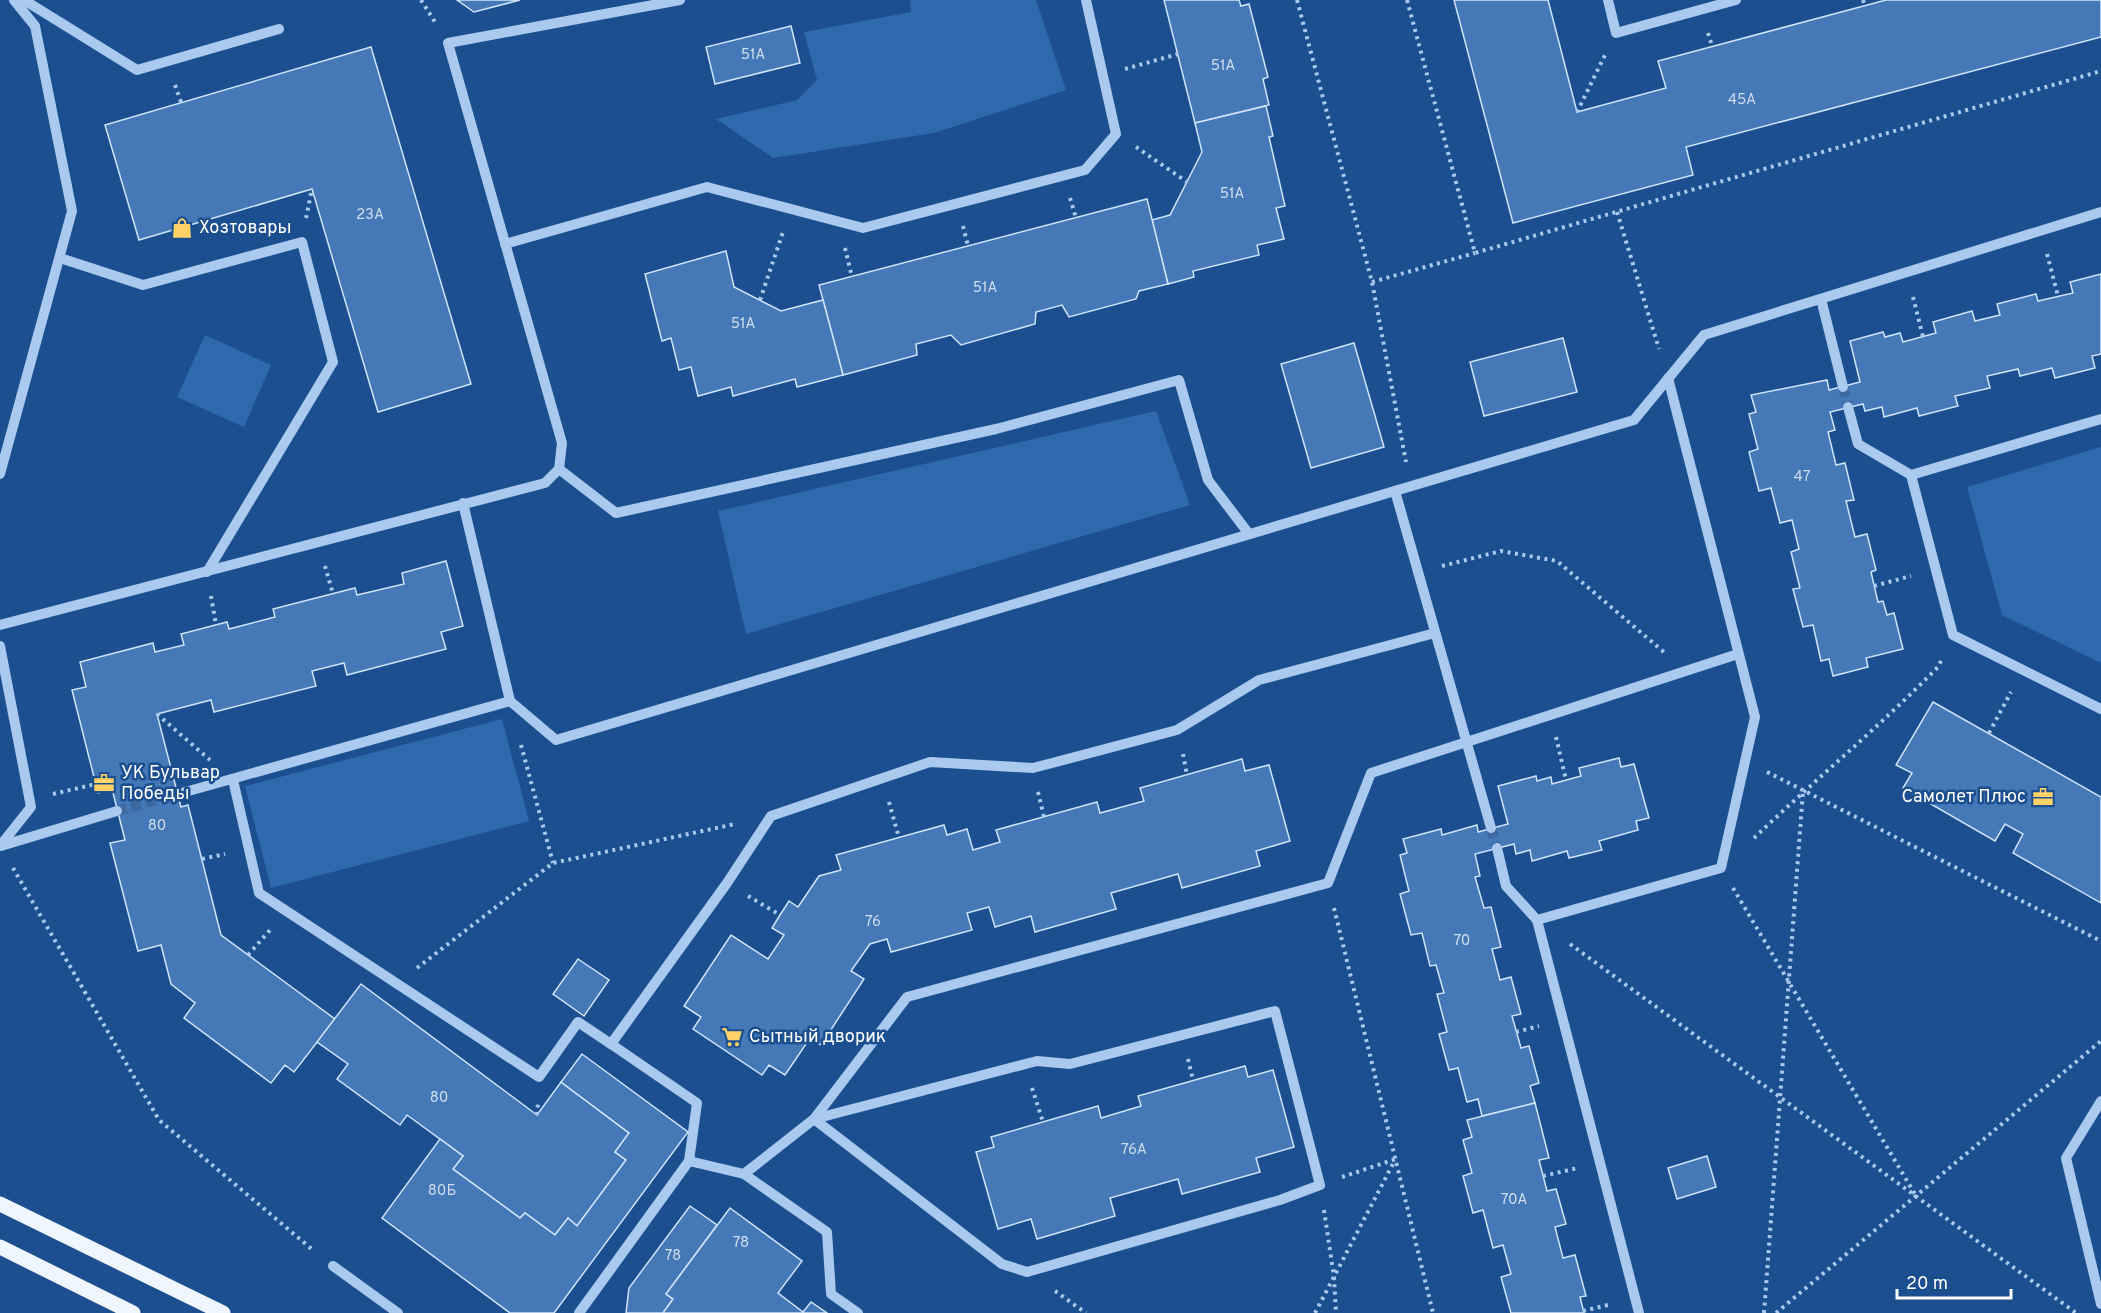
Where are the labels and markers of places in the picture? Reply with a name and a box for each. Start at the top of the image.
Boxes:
shop icon: Хозтовары [170,216,194,240]
place label: Хозтовары [199,217,291,240]
place label: УК Бульвар Победы [121,762,220,806]
office icon: УК Бульвар Победы [92,771,116,795]
office icon: Самолет Плюс [2031,785,2055,809]
place label: Самолет Плюс [1901,786,2026,809]
supermarket icon: Сытный дворик [720,1025,744,1049]
place label: Сытный дворик [749,1026,886,1049]

